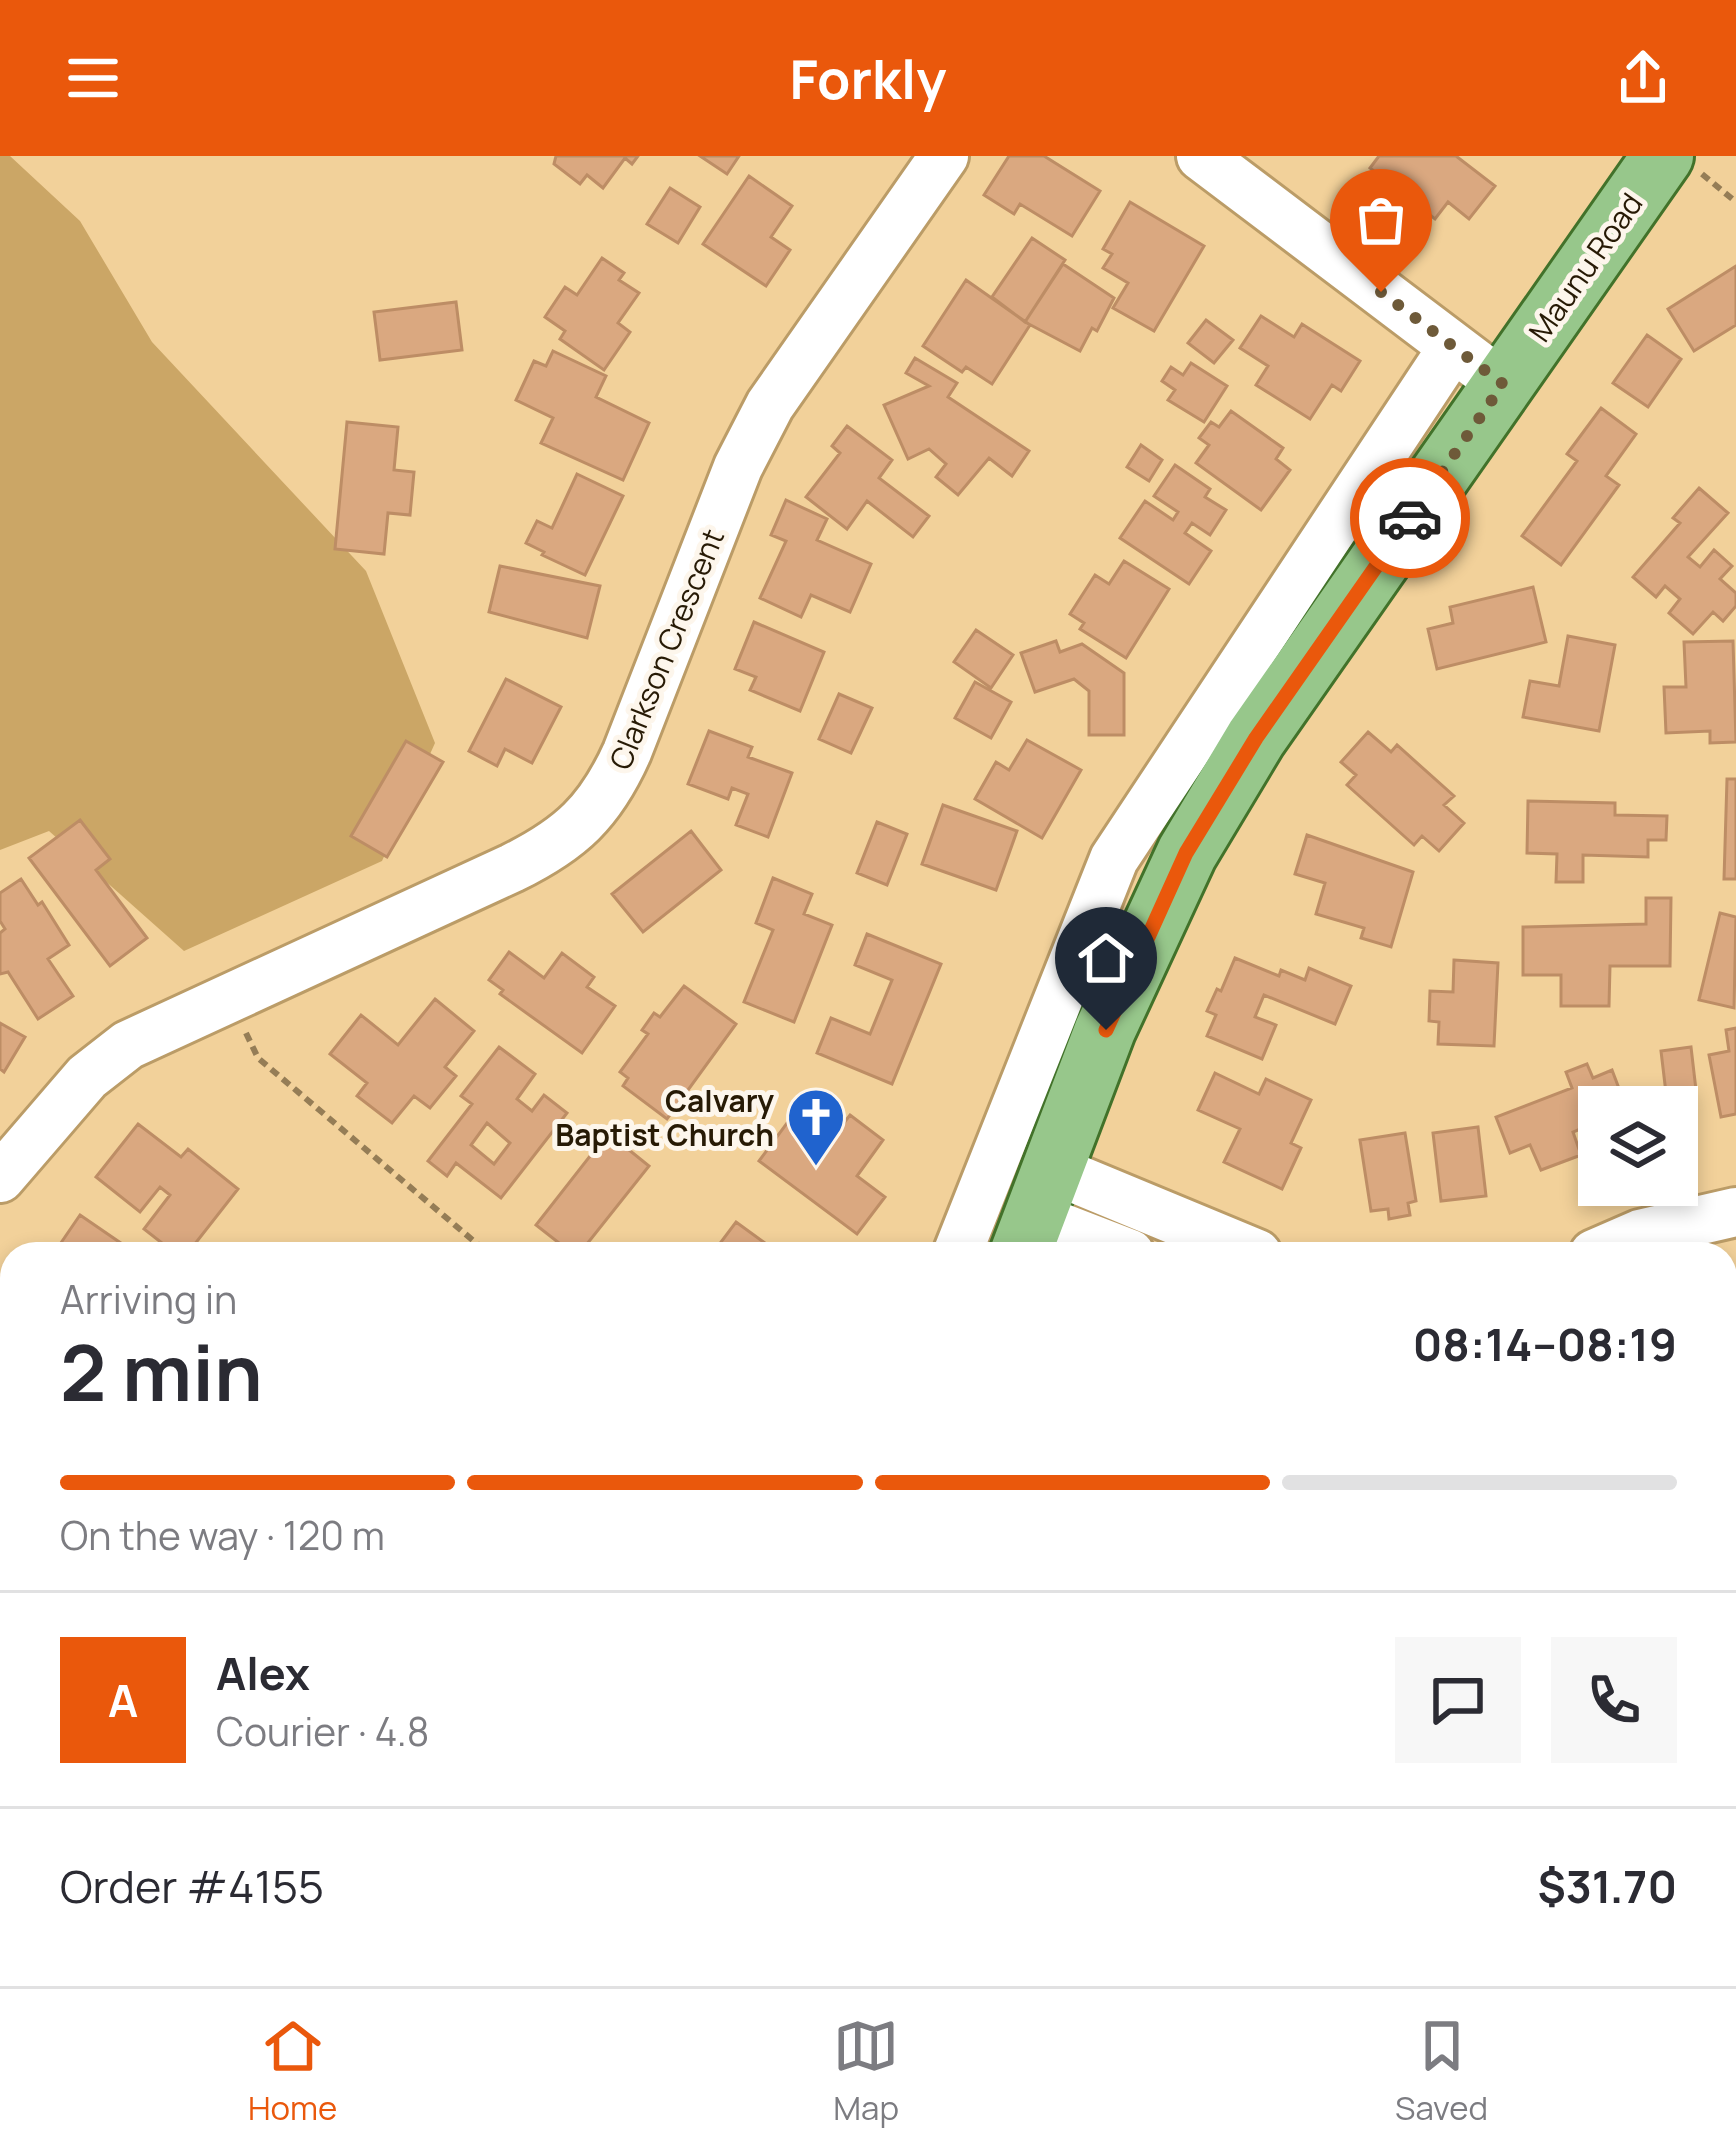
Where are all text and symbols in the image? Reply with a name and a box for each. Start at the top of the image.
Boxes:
text: Forkly [790,41,946,115]
icon: menu [60,45,126,111]
icon: share [1610,45,1676,111]
pin [1330,169,1432,292]
street label: Maunu Road [1519,185,1651,349]
icon: bag [1348,187,1414,253]
courier [1350,458,1470,578]
icon: car [1377,485,1443,551]
street label: Clarkson Crescent [599,523,733,775]
pin [1055,907,1157,1030]
icon: home [1073,925,1139,991]
place label: Calvary Baptist Church [555,1080,774,1155]
church icon: Calvary Baptist Church [785,1086,847,1168]
map controls [1578,1086,1698,1206]
button: layers [1578,1086,1698,1206]
text: Arriving in [60,1272,237,1326]
text: 08:14–08:19 [1413,1313,1677,1375]
text: 2 min [60,1318,263,1424]
text: On the way · 120 m [60,1508,385,1562]
button: chat [1395,1637,1521,1763]
button: phone [1551,1637,1677,1763]
text: Alex [216,1642,310,1704]
text: A [108,1669,138,1731]
text: Courier · 4.8 [216,1704,429,1758]
text: Order #4155 [60,1855,324,1917]
text: $31.70 [1537,1855,1677,1917]
tab: Home [248,2013,337,2130]
tab: Map [833,2013,899,2130]
tab: Saved [1395,2013,1488,2130]

